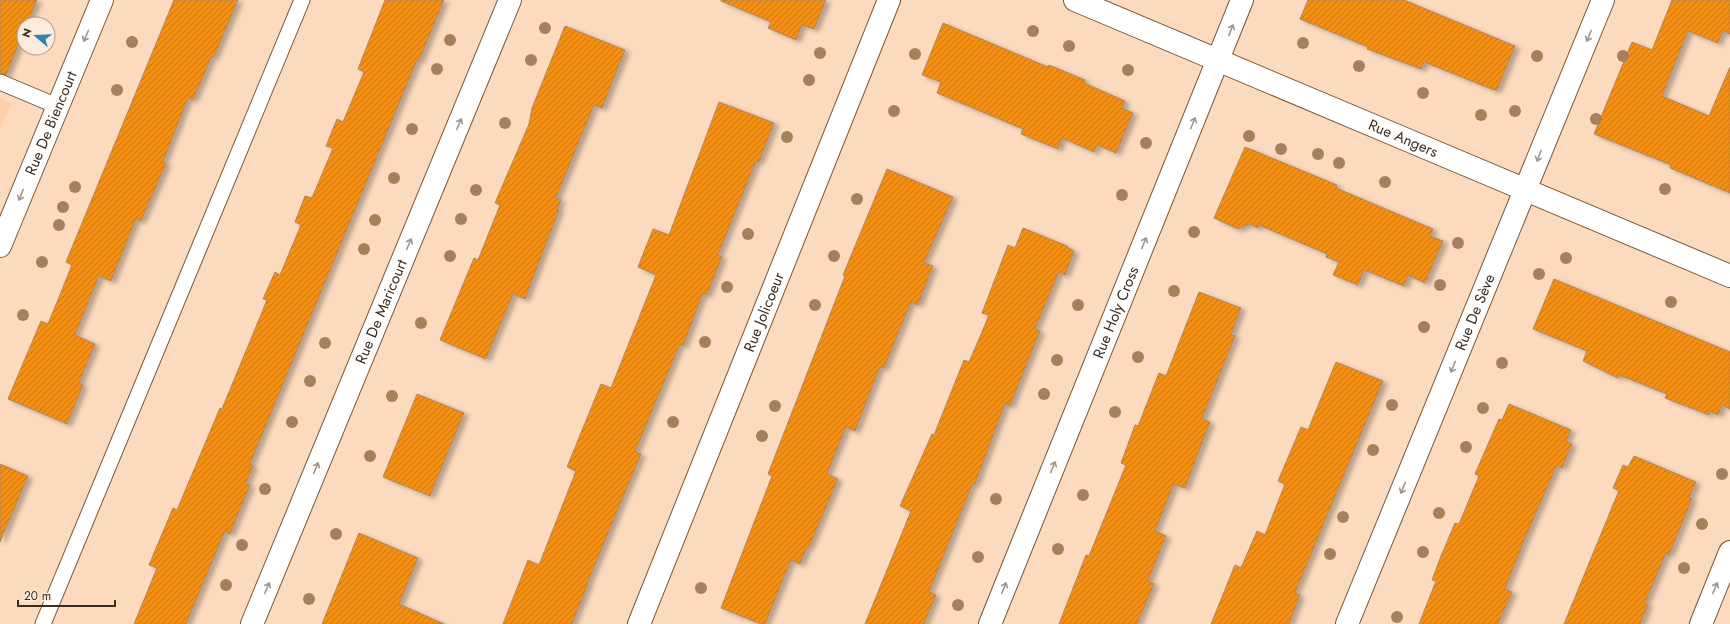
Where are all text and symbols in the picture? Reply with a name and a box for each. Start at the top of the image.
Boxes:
north arrow [16,16,56,56]
one-way arrow [1227,24,1235,36]
text: N [18,26,36,39]
one-way arrow [82,30,90,42]
one-way arrow [1584,30,1592,42]
street label: Rue De Biencourt [20,67,82,179]
street label: Rue Angers [1365,114,1441,163]
one-way arrow [1190,117,1198,129]
one-way arrow [455,119,463,131]
one-way arrow [1535,150,1543,162]
one-way arrow [16,188,24,200]
one-way arrow [1141,238,1149,250]
one-way arrow [406,239,413,251]
street label: Rue De Maricourt [350,256,413,367]
street label: Rue Holy Cross [1087,263,1144,362]
street label: Rue Jolicoeur [738,268,790,355]
street label: Rue De Sève [1449,270,1501,354]
one-way arrow [1448,361,1456,373]
one-way arrow [313,462,321,474]
one-way arrow [1050,462,1058,474]
one-way arrow [1399,481,1407,493]
scale bar [18,582,115,608]
one-way arrow [263,582,271,594]
one-way arrow [1001,582,1009,594]
one-way arrow [1712,583,1720,595]
text: 20 m [24,587,51,605]

